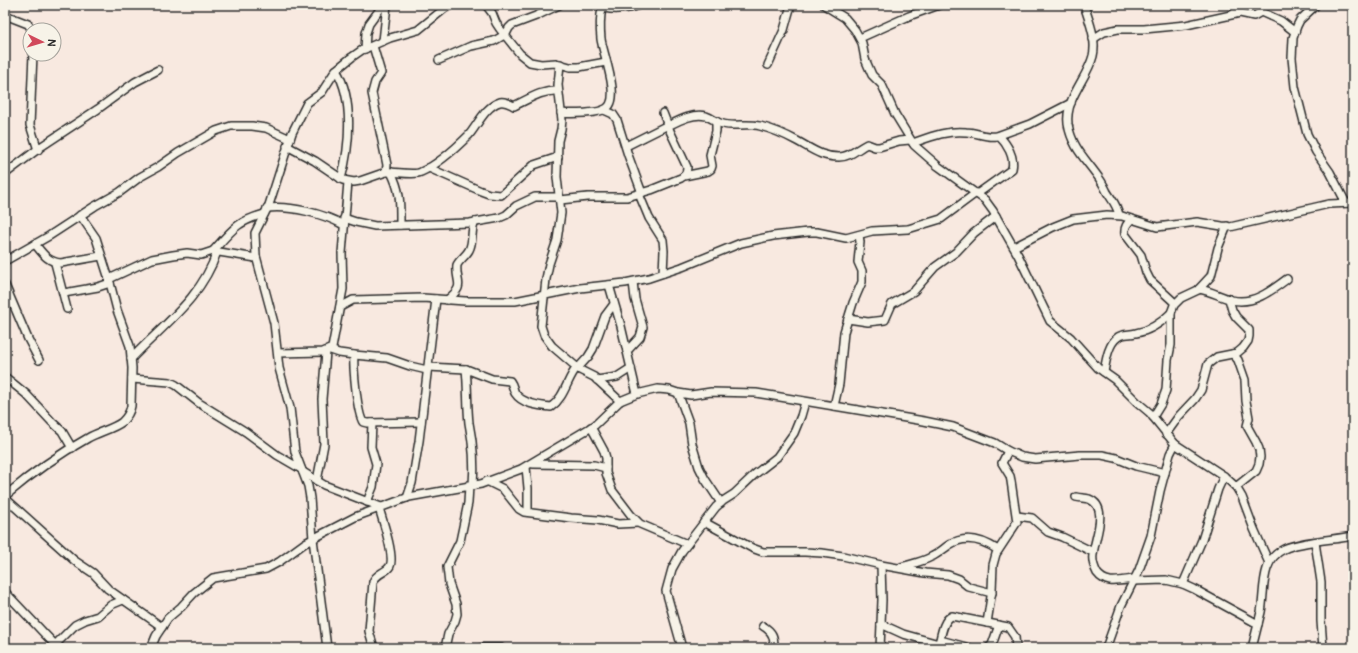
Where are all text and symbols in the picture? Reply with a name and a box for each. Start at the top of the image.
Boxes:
north arrow [22,22,62,62]
text: N [45,39,58,48]

